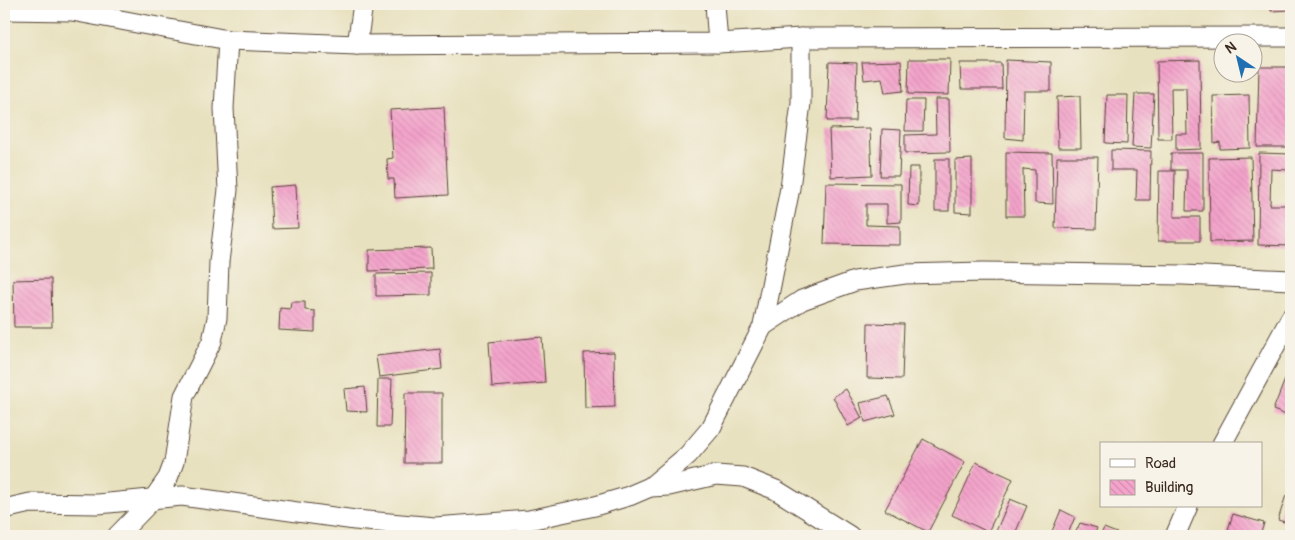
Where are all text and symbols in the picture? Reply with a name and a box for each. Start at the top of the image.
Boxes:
north arrow [1212,32,1262,82]
text: N [1222,38,1240,57]
legend [1100,442,1262,508]
text: Road [1145,454,1176,473]
text: Building [1145,478,1193,497]

